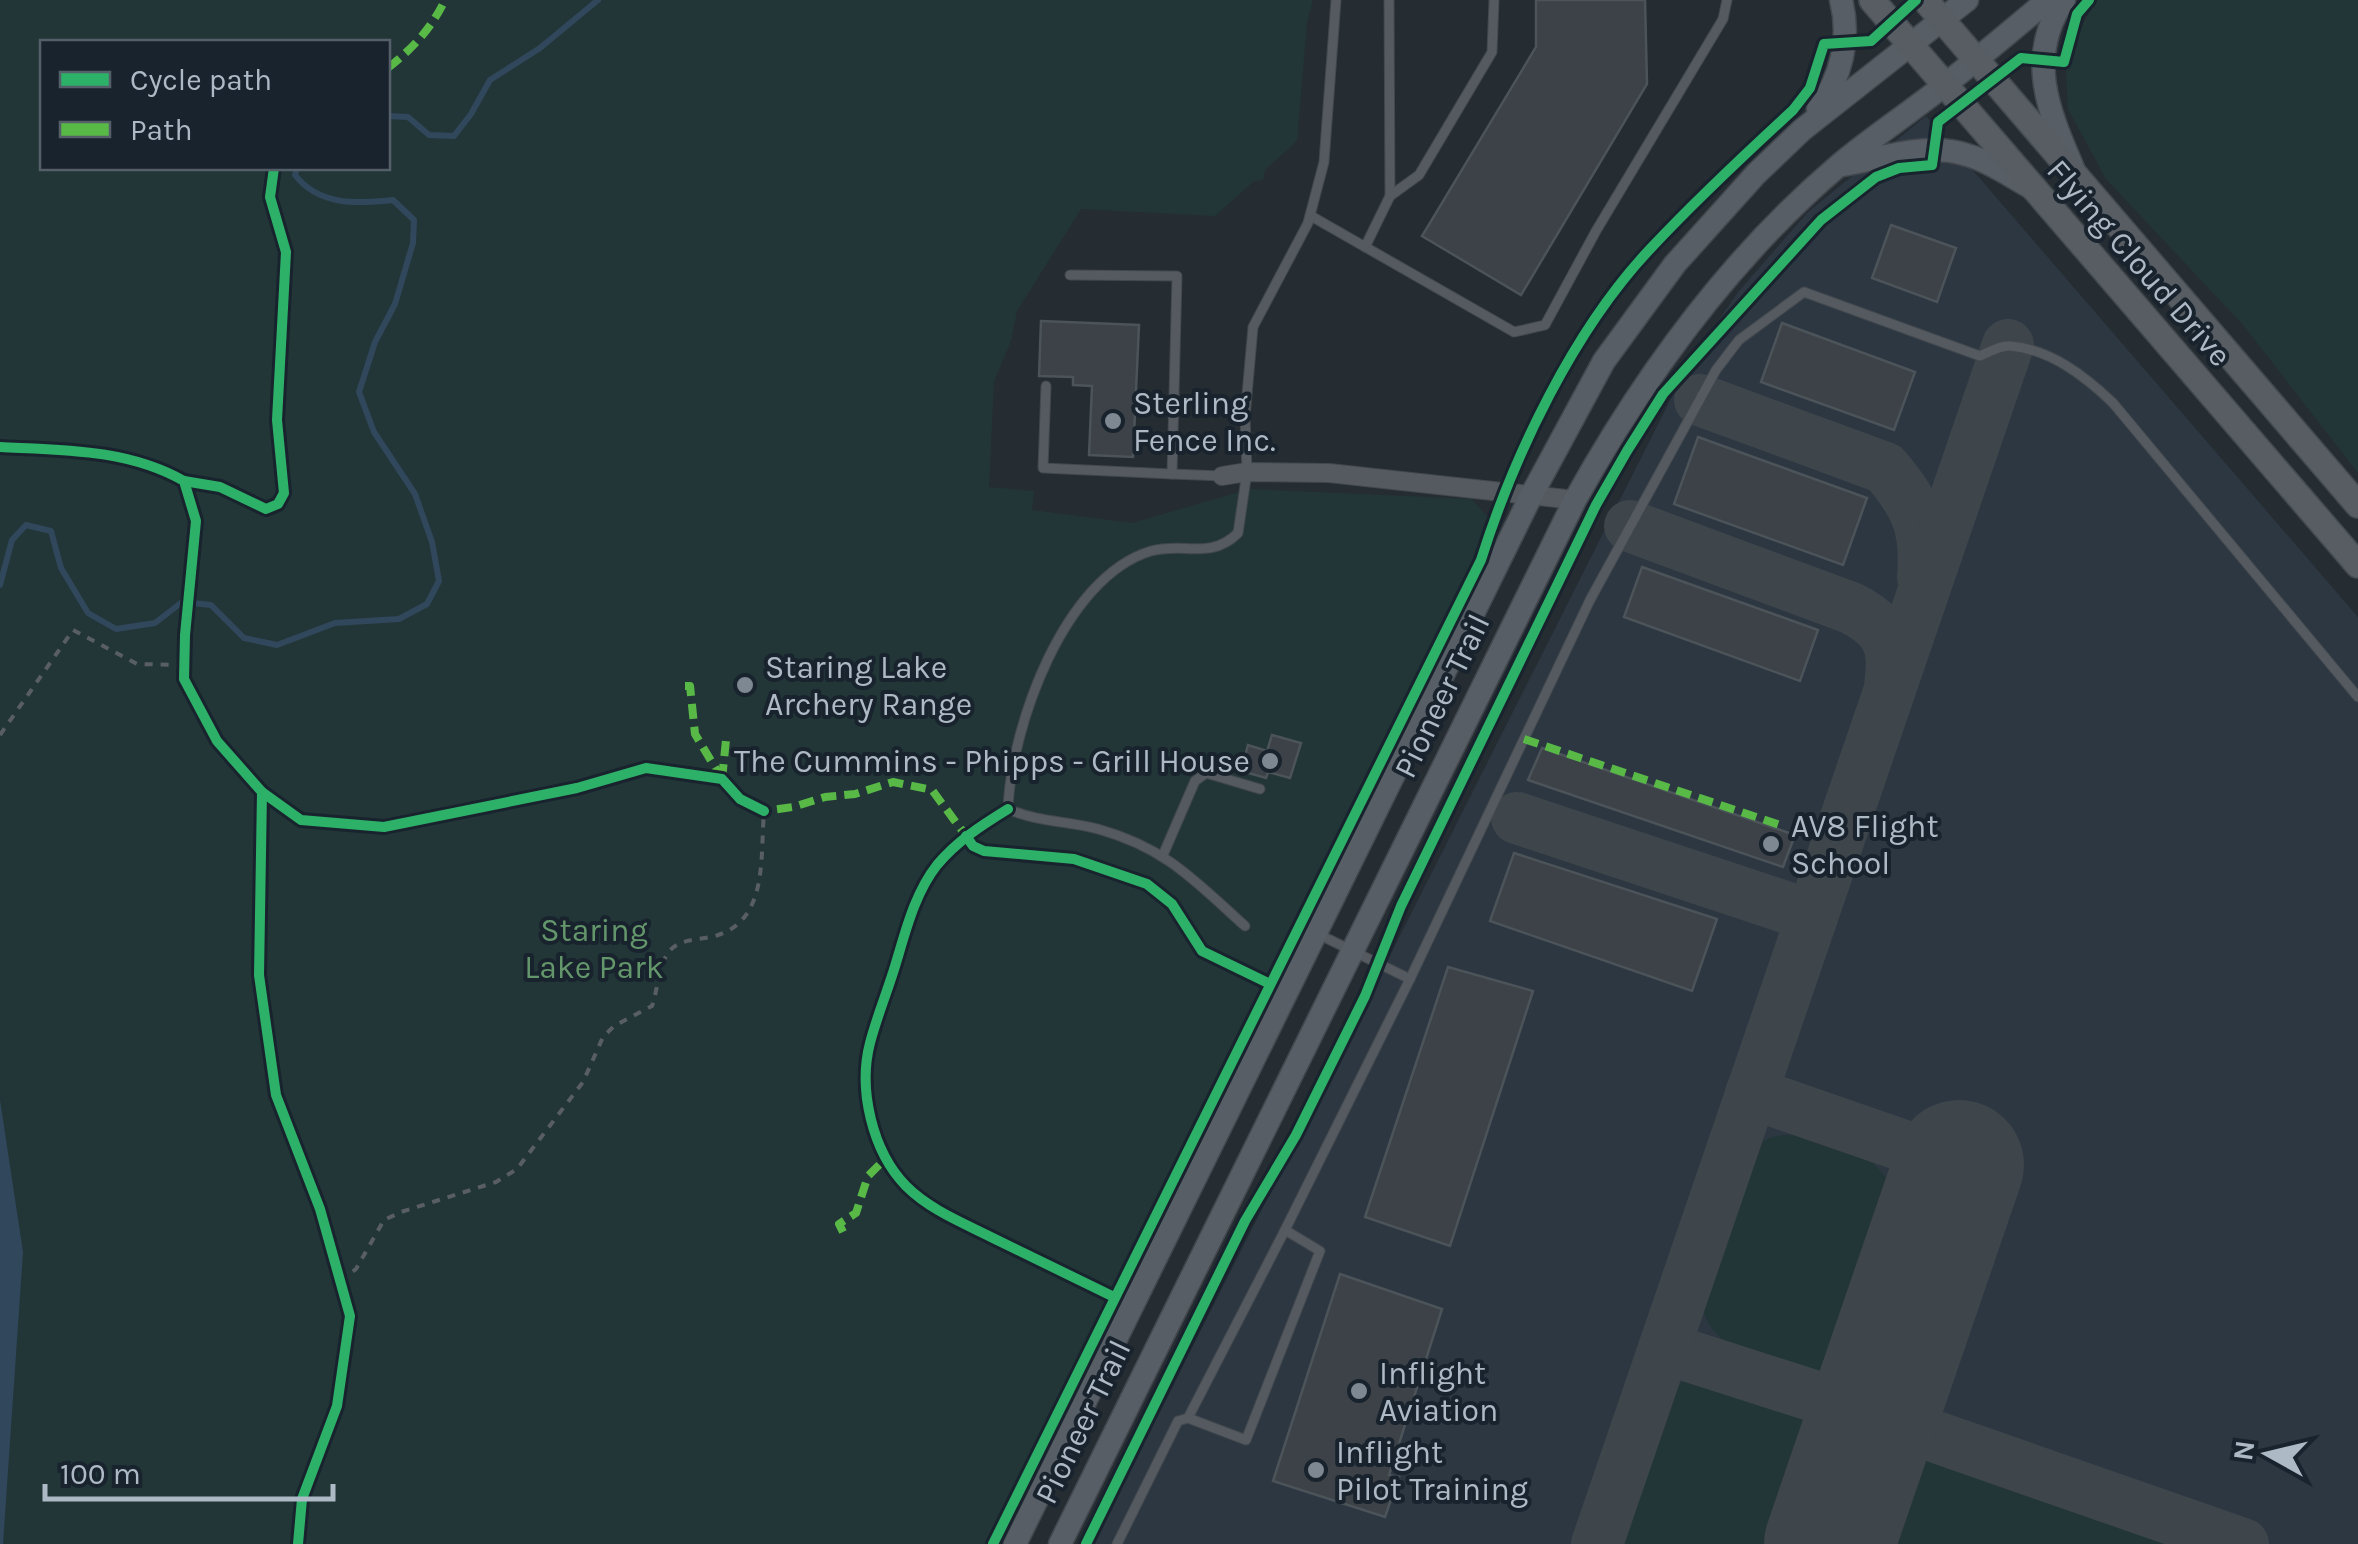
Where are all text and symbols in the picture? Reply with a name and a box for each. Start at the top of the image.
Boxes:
legend [40,40,390,170]
text: Cycle path [130,62,272,98]
text: Path [130,112,193,148]
street label: Flying Cloud Drive [2039,152,2239,374]
place label: Sterling Fence Inc. [1133,385,1276,459]
marker: Sterling Fence Inc. [1102,410,1124,432]
street label: Pioneer Trail [1386,608,1498,784]
place label: Staring Lake Archery Range [765,649,972,723]
marker: Staring Lake Archery Range [734,674,756,696]
place label: The Cummins - Phipps - Grill House [734,743,1250,780]
marker: The Cummins - Phipps - Grill House [1259,750,1281,772]
place label: AV8 Flight School [1791,808,1938,882]
marker: AV8 Flight School [1760,833,1782,855]
park label: Staring Lake Park [524,912,664,986]
street label: Pioneer Trail [1027,1334,1139,1510]
place label: Inflight Aviation [1379,1355,1498,1429]
marker: Inflight Aviation [1348,1380,1370,1402]
north arrow [2218,1404,2318,1504]
place label: Inflight Pilot Training [1336,1434,1528,1508]
text: N [2226,1438,2261,1463]
scale bar [45,1439,332,1501]
text: 100 m [60,1456,141,1492]
marker: Inflight Pilot Training [1305,1459,1327,1481]

